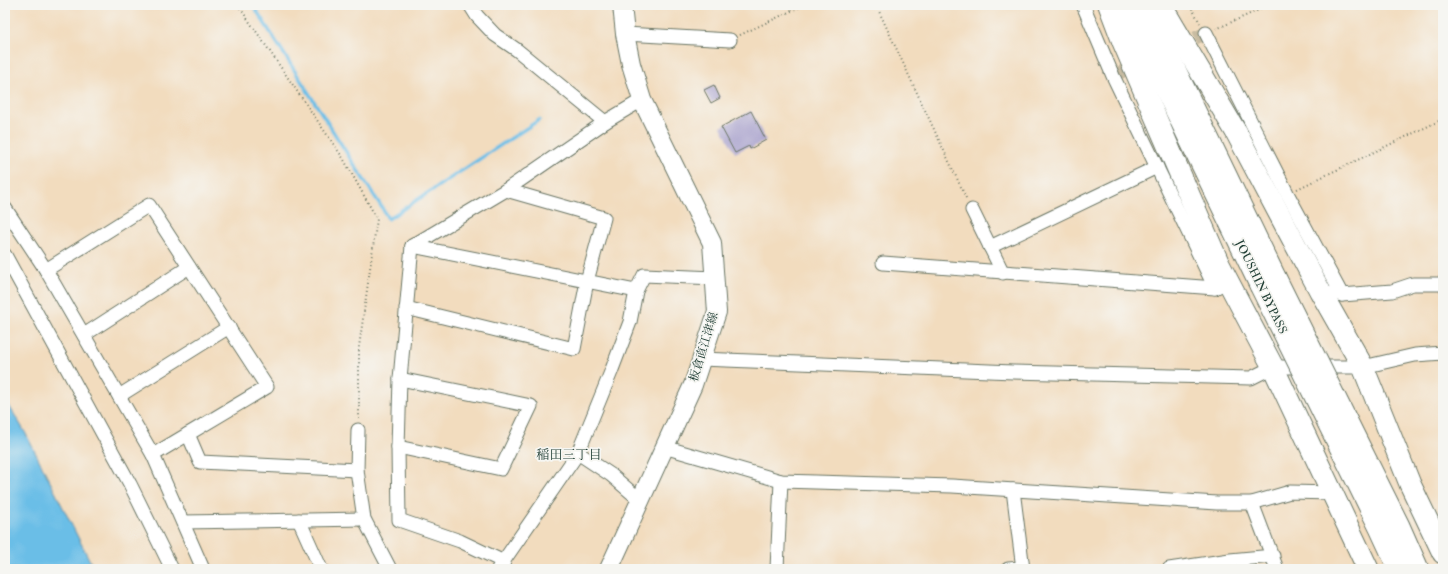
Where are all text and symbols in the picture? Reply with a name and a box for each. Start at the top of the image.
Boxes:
street label: JOUSHIN BYPASS [1231,237,1290,336]
street label: 板倉直江津線 [686,310,722,384]
district label: 稲田三丁目 [536,447,602,463]

